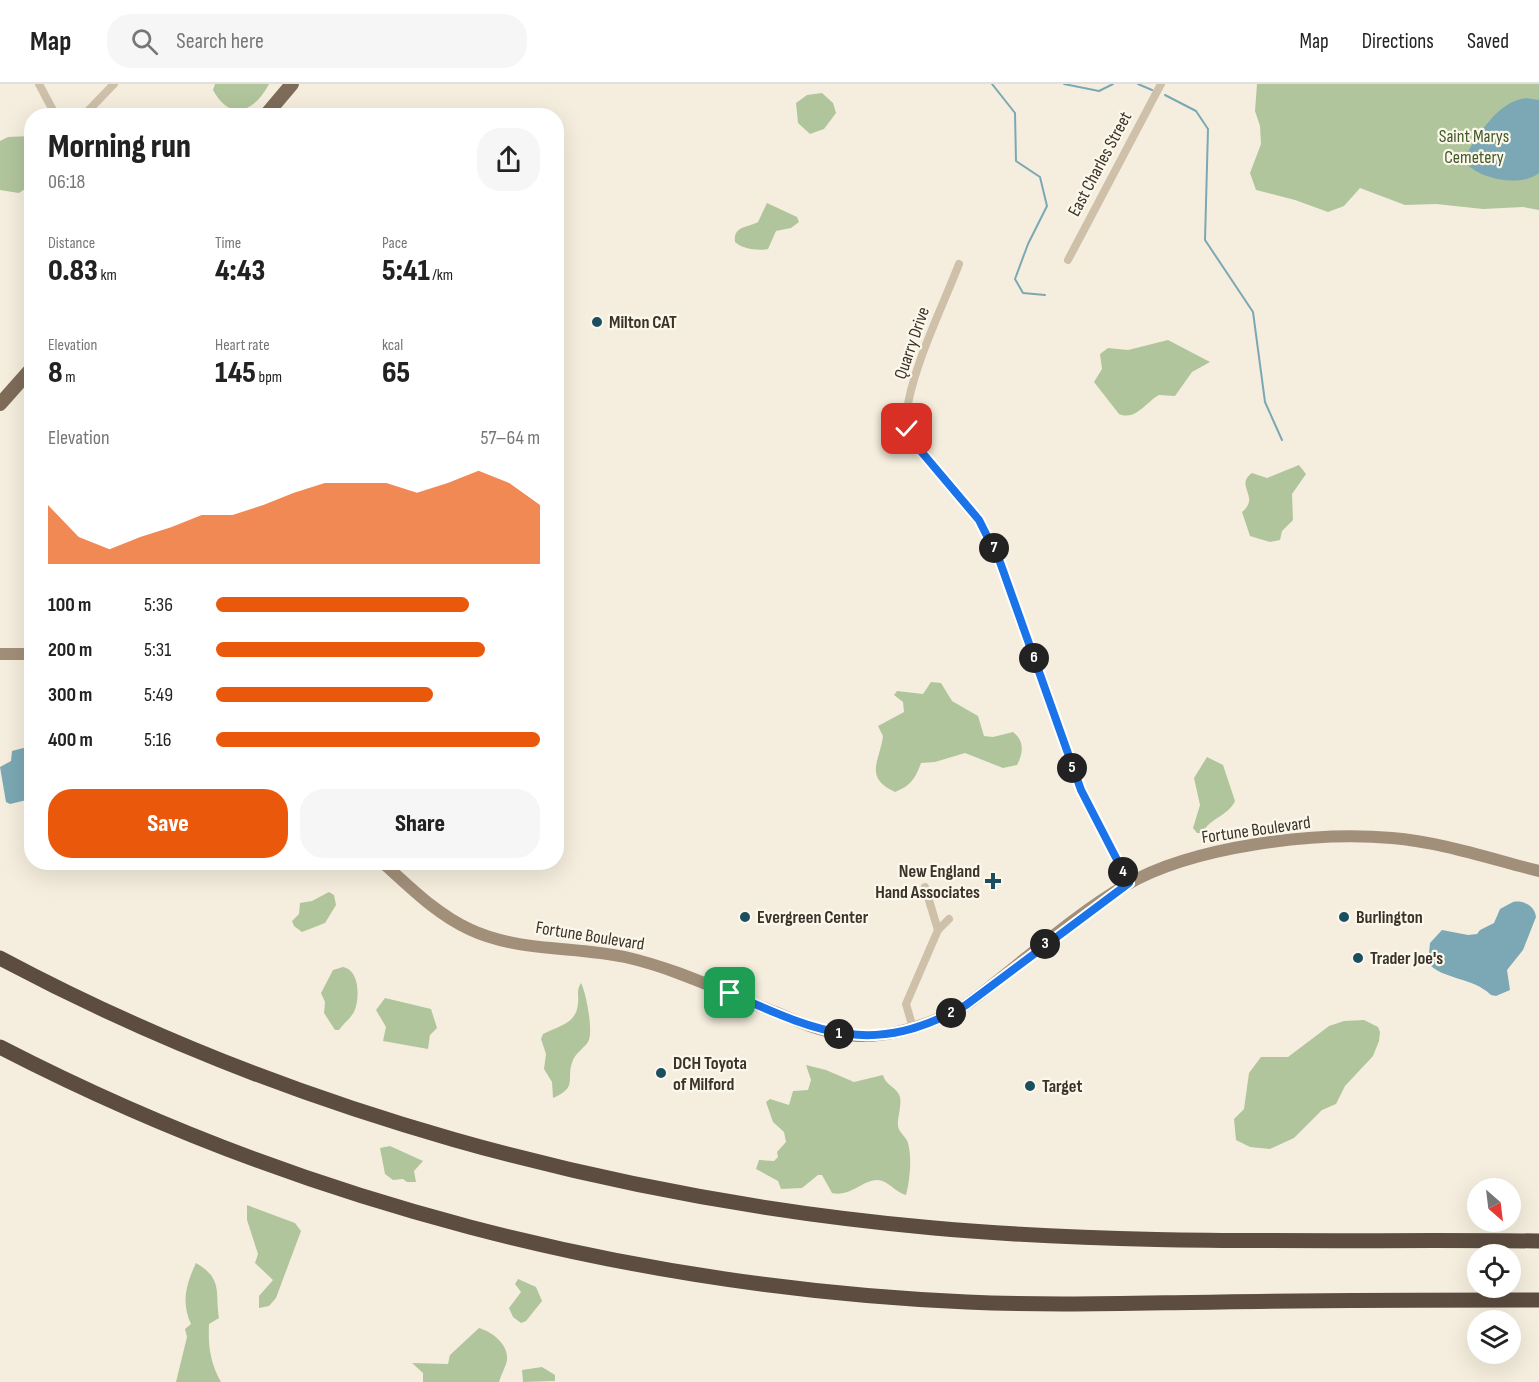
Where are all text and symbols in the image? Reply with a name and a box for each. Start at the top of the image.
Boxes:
search box [107,14,527,68]
text: Map [30,25,71,58]
icon: search [128,25,161,58]
text: Search here [176,28,264,55]
text: Map [1299,29,1329,54]
text: Directions [1362,29,1434,54]
text: Saved [1467,29,1509,54]
street label: East Charles Street [1064,108,1137,220]
park label: Saint Marys Cemetery [1439,126,1509,168]
text: Morning run [48,127,191,167]
button: share [477,128,540,191]
text: 06:18 [48,170,85,194]
text: Distance [48,234,95,253]
text: Time [215,234,241,253]
text: Pace [382,234,407,253]
text: 0.83 [48,253,98,289]
text: 4:43 [215,253,265,289]
text: 5:41 [382,253,430,289]
text: km [98,266,117,285]
text: /km [430,266,453,285]
street label: Quarry Drive [890,304,934,382]
place label: Milton CAT [609,312,677,333]
marker: Milton CAT [590,315,604,329]
text: Elevation [48,336,97,355]
text: Heart rate [215,336,270,355]
text: kcal [382,336,403,355]
text: 8 [48,355,63,391]
text: 145 [215,355,256,391]
text: 65 [382,355,410,391]
text: m [63,368,75,387]
text: bpm [256,368,282,387]
pin [881,403,932,454]
icon: check [890,412,923,445]
text: Elevation [48,426,110,450]
text: 57–64 m [480,426,540,450]
pin: 7 [979,533,1009,563]
text: 7 [991,538,997,557]
text: 100 m [48,593,91,617]
text: 5:36 [144,593,173,617]
text: 200 m [48,638,92,662]
text: 5:31 [144,638,171,662]
pin: 6 [1019,643,1049,673]
text: 6 [1030,648,1038,667]
text: 300 m [48,683,92,707]
text: 5:49 [144,683,173,707]
text: 400 m [48,728,93,752]
text: 5:16 [144,728,172,752]
pin: 5 [1057,753,1087,783]
text: 5 [1068,758,1076,777]
button: Save [48,789,288,858]
button: Share [300,789,540,858]
street label: Fortune Boulevard [1200,812,1312,848]
pin: 4 [1108,857,1138,887]
place label: New England Hand Associates [875,861,980,903]
text: 4 [1119,862,1127,881]
marker: New England Hand Associates [984,872,1002,890]
place label: Evergreen Center [757,907,869,928]
place label: Burlington [1356,907,1423,928]
marker: Evergreen Center [738,910,752,924]
marker: Burlington [1337,910,1351,924]
street label: Fortune Boulevard [534,917,646,955]
pin: 3 [1030,929,1060,959]
text: 3 [1041,934,1049,953]
place label: Trader Joe's [1370,948,1443,969]
marker: Trader Joe's [1351,951,1365,965]
pin [704,967,755,1018]
icon: arrive [713,976,746,1009]
pin: 2 [936,998,966,1028]
text: 2 [947,1003,955,1022]
pin: 1 [824,1019,854,1049]
text: 1 [836,1024,842,1043]
place label: DCH Toyota of Milford [673,1053,747,1095]
marker: DCH Toyota of Milford [654,1066,668,1080]
place label: Target [1042,1076,1082,1097]
marker: Target [1023,1079,1037,1093]
north arrow [1467,1178,1521,1232]
map controls [1467,1178,1521,1364]
button: locate [1467,1244,1521,1298]
button: layers [1467,1310,1521,1364]

